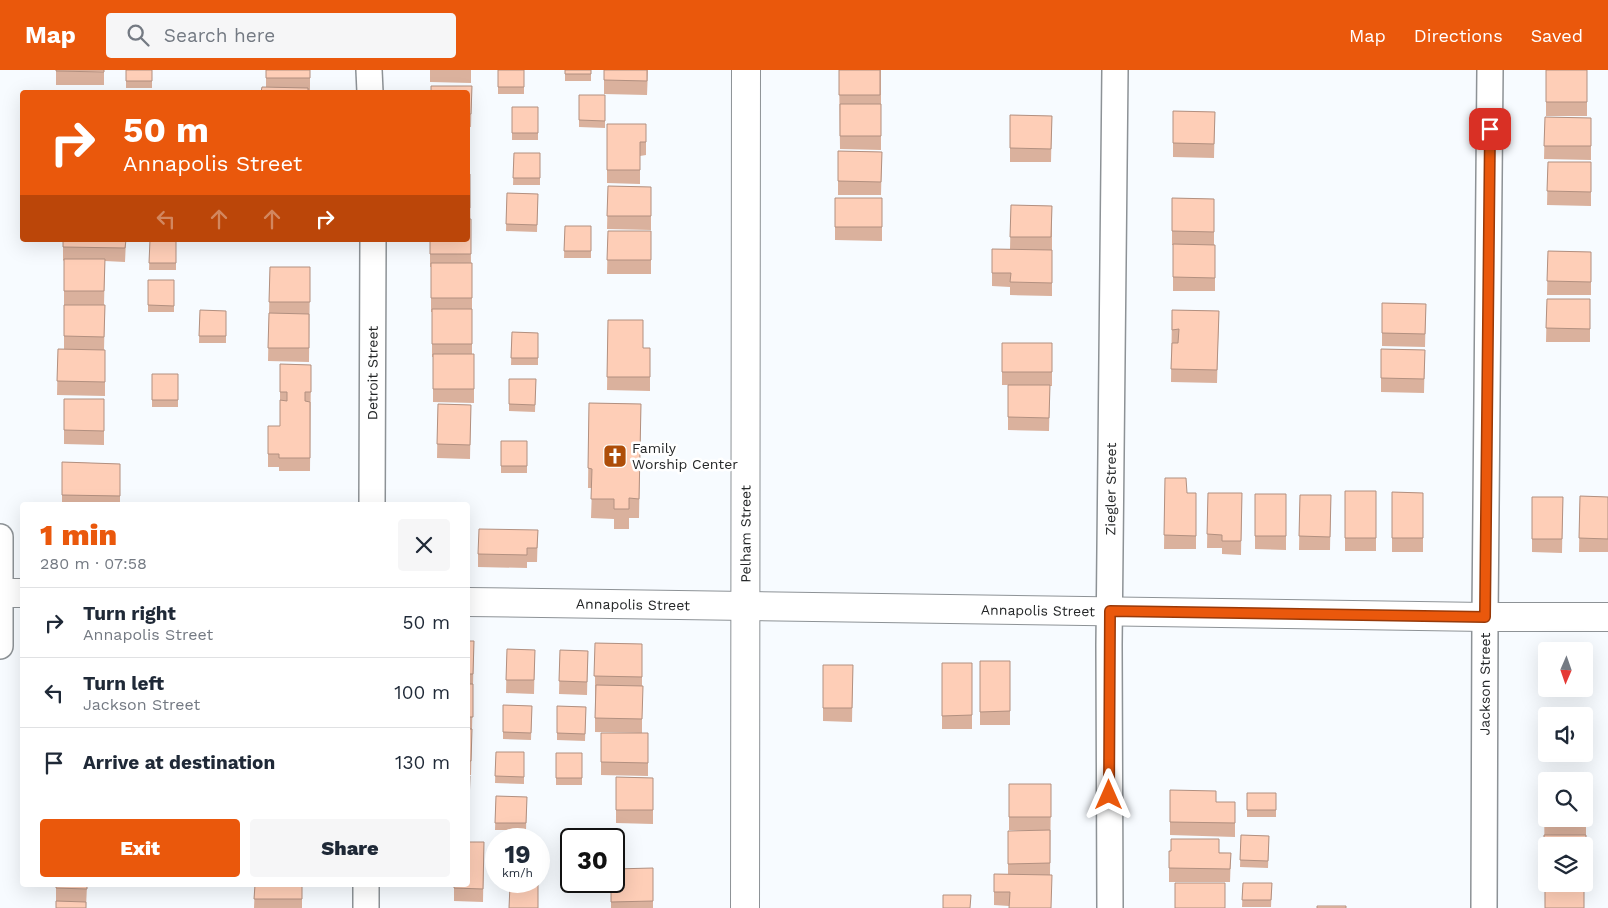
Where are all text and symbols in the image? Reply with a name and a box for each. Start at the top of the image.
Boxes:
search box [106,13,456,58]
text: Map [25,21,76,49]
icon: search [124,21,152,49]
text: Search here [164,24,275,47]
text: Map [1349,25,1386,46]
text: Directions [1414,25,1503,46]
text: Saved [1531,25,1583,46]
pin [1469,108,1511,150]
text: 50 m [123,109,209,151]
icon: right [40,110,105,175]
icon: arrive [1476,115,1504,143]
text: Annapolis Street [123,151,302,176]
icon: left [152,205,180,233]
icon: ahead [205,205,233,233]
icon: ahead [258,205,286,233]
icon: right [311,205,339,233]
street label: Detroit Street [364,326,381,420]
place label: Family Worship Center [632,440,738,472]
street label: Ziegler Street [1102,442,1119,536]
church icon: Family Worship Center [602,443,628,469]
street label: Pelham Street [737,485,754,583]
text: 1 min [40,517,117,552]
button: close [398,519,450,571]
text: 280 m · 07:58 [40,554,147,573]
street label: Annapolis Street [576,596,690,613]
text: Turn right [83,602,176,625]
street label: Annapolis Street [981,602,1095,619]
icon: right [40,609,68,637]
text: 50 m [403,611,450,634]
text: Annapolis Street [83,625,213,644]
street label: Jackson Street [1477,632,1493,735]
north arrow [1538,642,1592,698]
map controls [1538,642,1593,892]
text: Turn left [83,672,164,695]
icon: left [40,679,68,707]
text: 100 m [394,681,450,704]
text: Jackson Street [83,695,200,714]
button: sound [1538,707,1593,762]
icon: arrive [40,749,68,777]
text: Arrive at destination [83,751,275,774]
text: 130 m [395,751,450,774]
position arrow [1082,768,1134,820]
button: search [1538,772,1593,827]
button: Exit [40,819,240,877]
button: Share [250,819,450,877]
speed limit sign: 30 [560,828,625,893]
button: layers [1538,837,1593,892]
text: 19 [504,840,531,869]
text: km/h [502,866,533,880]

